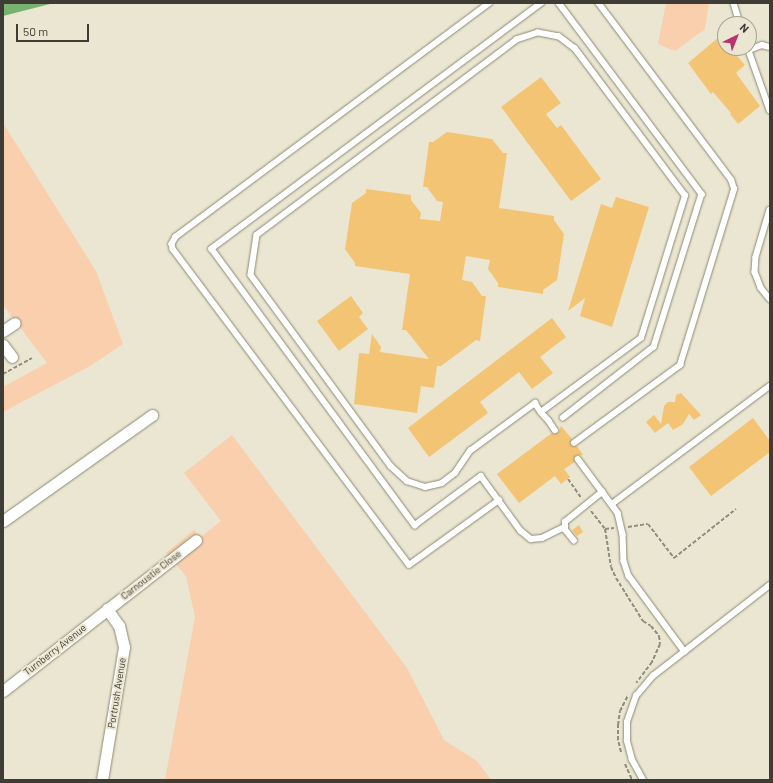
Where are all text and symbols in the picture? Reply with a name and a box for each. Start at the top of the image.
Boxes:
scale bar [18,16,91,42]
north arrow [717,16,757,56]
text: N [738,20,752,35]
text: 50 m [23,24,48,38]
street label: Carnoustie Close [118,548,184,602]
street label: Turnberry Avenue [21,622,89,678]
street label: Portrush Avenue [105,657,129,729]

